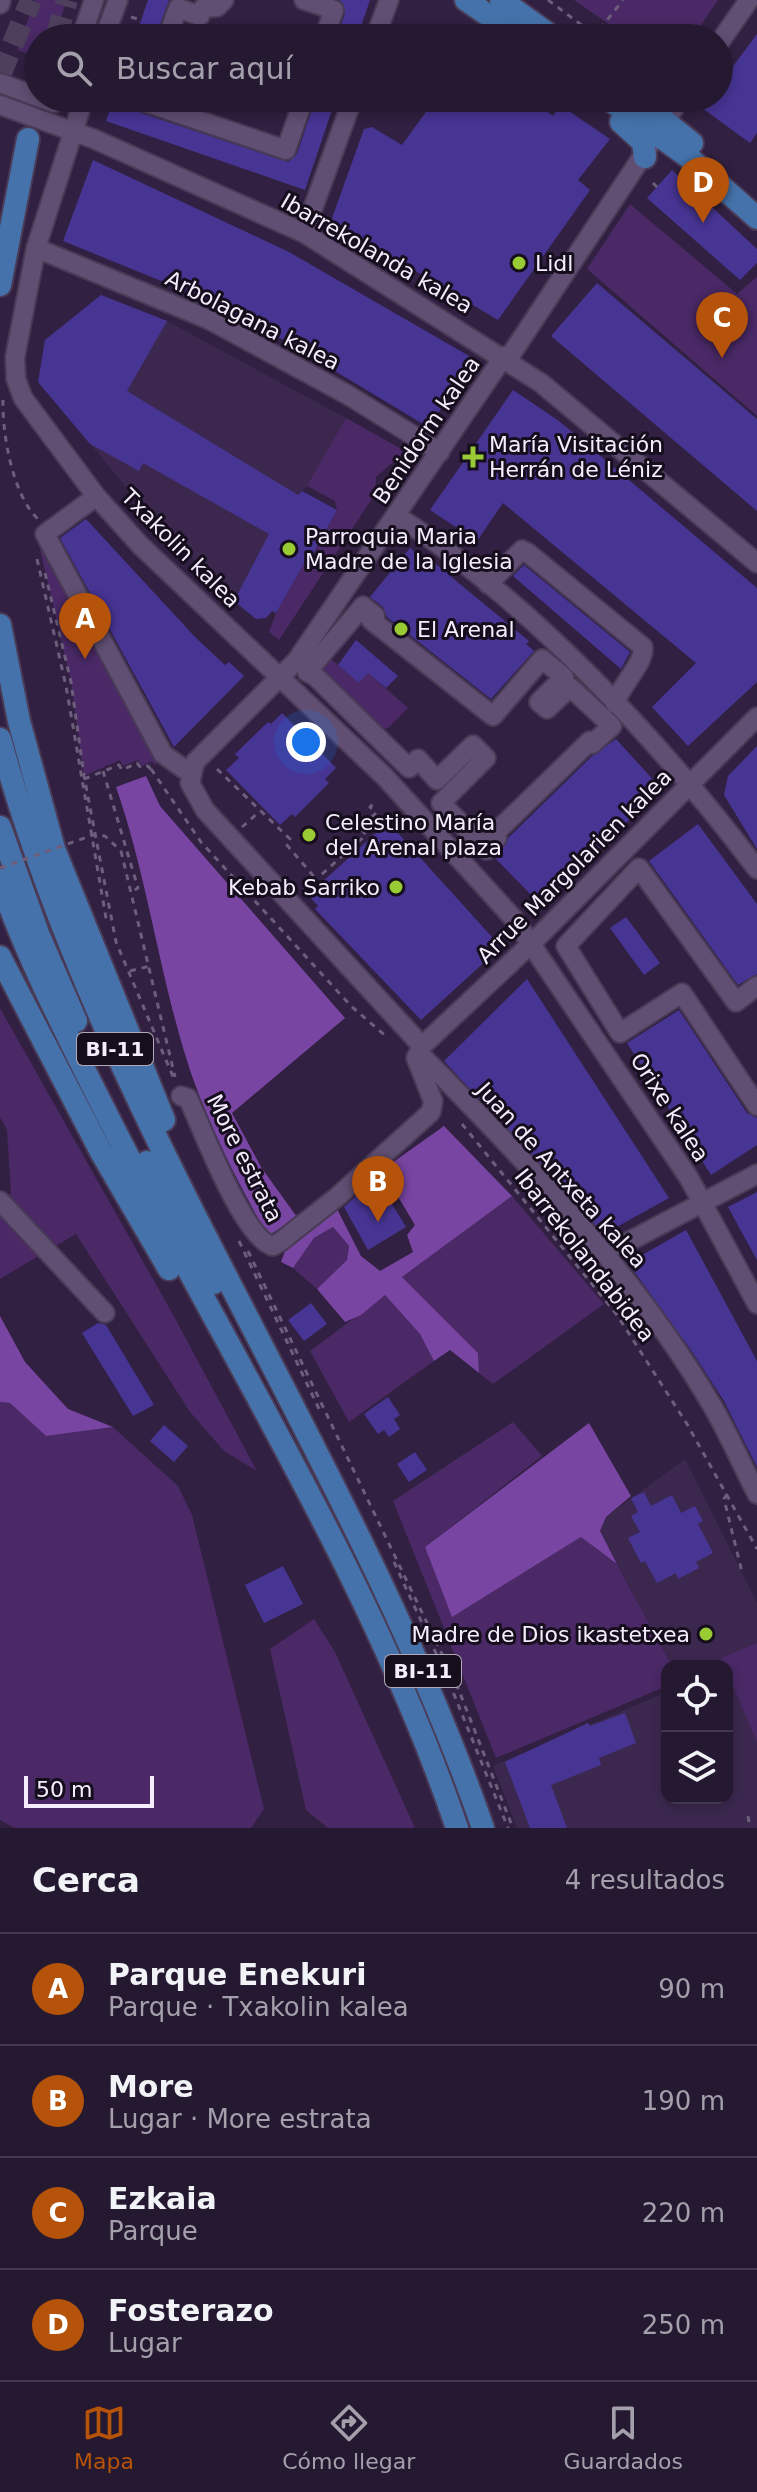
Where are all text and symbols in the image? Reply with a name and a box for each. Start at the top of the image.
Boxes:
search box [24,24,733,112]
icon: search [52,46,96,90]
text: Buscar aquí [116,51,293,86]
pin: D [677,157,729,223]
street label: Ibarrekolanda kalea [277,188,477,319]
place label: Lidl [535,251,573,276]
marker: Lidl [510,254,528,272]
street label: Arbolagana kalea [162,266,344,375]
pin: C [696,292,748,358]
street label: Benidorm kalea [368,352,485,509]
place label: María Visitación Herrán de Léniz [489,432,663,482]
marker: María Visitación Herrán de Léniz [464,448,482,466]
street label: Txakolin kalea [115,483,245,613]
place label: Parroquia Maria Madre de la Iglesia [305,524,513,574]
marker: Parroquia Maria Madre de la Iglesia [280,540,298,558]
pin: A [59,593,111,659]
place label: El Arenal [417,617,515,642]
marker: El Arenal [392,620,410,638]
your location [286,722,326,762]
street label: Arrue Margolarien kalea [472,764,677,969]
place label: Celestino María del Arenal plaza [325,810,502,860]
marker: Celestino María del Arenal plaza [300,826,318,844]
place label: Kebab Sarriko [228,875,380,900]
marker: Kebab Sarriko [387,878,405,896]
road number: BI-11 [77,1033,153,1065]
street label: Orixe kalea [625,1048,714,1166]
street label: Juan de Antxeta kalea [470,1076,652,1273]
street label: More estrata [202,1090,287,1226]
pin: B [352,1156,404,1222]
street label: Ibarrekolandabidea [509,1164,660,1347]
place label: Madre de Dios ikastetxea [411,1622,690,1647]
marker: Madre de Dios ikastetxea [697,1625,715,1643]
road number: BI-11 [385,1655,461,1687]
map controls [661,1660,733,1804]
button: locate [661,1660,733,1732]
button: layers [661,1732,733,1804]
scale bar [24,1772,154,1808]
text: 50 m [36,1777,92,1802]
text: Cerca [32,1860,140,1900]
text: 4 resultados [565,1865,725,1895]
text: Parque Enekuri [108,1957,366,1992]
text: A [48,1974,68,2004]
text: 90 m [658,1974,725,2004]
text: Parque · Txakolin kalea [108,1992,409,2022]
text: More [108,2069,194,2104]
text: B [48,2086,68,2116]
text: 190 m [642,2086,725,2116]
text: Lugar · More estrata [108,2104,372,2134]
text: Ezkaia [108,2181,217,2216]
text: C [48,2198,68,2228]
text: 220 m [642,2198,725,2228]
text: Parque [108,2216,198,2246]
text: Fosterazo [108,2293,274,2328]
text: D [47,2310,69,2340]
text: 250 m [642,2310,725,2340]
text: Lugar [108,2328,182,2358]
tab: Mapa [74,2401,134,2474]
tab: Cómo llegar [282,2401,415,2474]
tab: Guardados [563,2401,683,2474]

